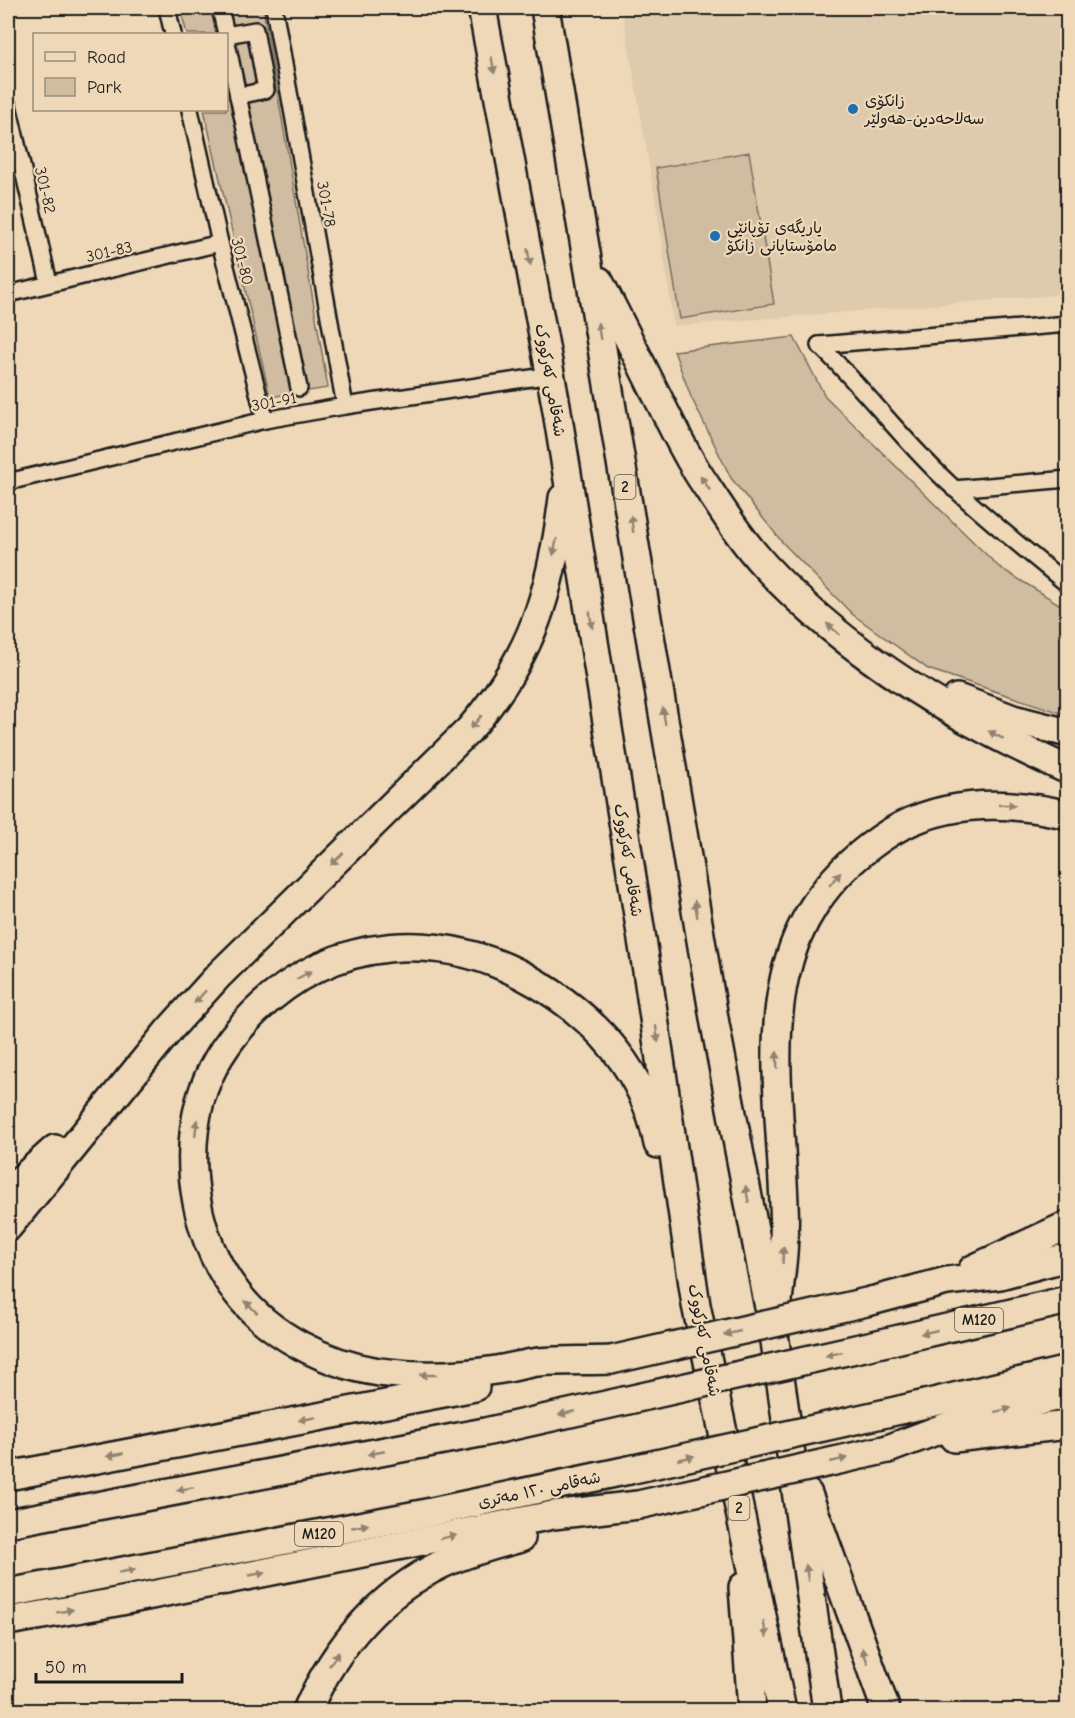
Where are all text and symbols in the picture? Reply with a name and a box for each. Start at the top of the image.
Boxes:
legend [33,33,228,111]
text: Road [87,47,126,68]
one-way arrow [488,56,497,75]
text: Park [87,77,122,98]
place label: زانکۆی سەلاحەدین-هەولێر [863,92,984,128]
marker: زانکۆی سەلاحەدین-هەولێر [846,102,860,116]
street label: 301-82 [31,165,59,215]
street label: 301-78 [313,180,339,229]
place label: یاریگەی تۆپانێی مامۆستایانی زانکۆ [725,218,837,256]
marker: یاریگەی تۆپانێی مامۆستایانی زانکۆ [708,229,722,243]
street label: 301-80 [227,235,257,287]
street label: 301-83 [84,238,134,266]
one-way arrow [525,247,534,266]
street label: شەقامی کەرکووک [530,322,569,438]
one-way arrow [595,322,604,341]
street label: 301-91 [250,389,298,415]
road number: 2 [614,475,636,499]
one-way arrow [699,476,711,492]
one-way arrow [627,514,636,533]
one-way arrow [550,538,560,556]
one-way arrow [586,610,595,629]
one-way arrow [826,623,841,636]
one-way arrow [659,707,668,726]
one-way arrow [470,714,483,730]
one-way arrow [988,730,1005,739]
one-way arrow [997,800,1016,810]
street label: شەقامی کەرکووک [609,802,646,918]
one-way arrow [331,851,345,865]
one-way arrow [828,871,841,887]
one-way arrow [691,899,700,918]
one-way arrow [296,970,313,980]
one-way arrow [193,989,206,1004]
one-way arrow [652,1025,661,1044]
one-way arrow [772,1050,782,1069]
one-way arrow [191,1118,201,1137]
one-way arrow [743,1184,752,1203]
one-way arrow [778,1245,788,1264]
street label: شەقامی کەرکووک [683,1282,724,1398]
one-way arrow [244,1301,258,1315]
road number: M120 [955,1308,1003,1332]
one-way arrow [723,1328,741,1338]
one-way arrow [920,1328,938,1338]
one-way arrow [824,1350,843,1359]
one-way arrow [418,1370,437,1380]
one-way arrow [993,1405,1012,1415]
one-way arrow [558,1409,576,1419]
one-way arrow [297,1415,316,1424]
one-way arrow [367,1449,386,1458]
one-way arrow [105,1451,124,1460]
one-way arrow [677,1452,696,1462]
one-way arrow [829,1455,848,1465]
street label: شەقامی ١٢٠ مەتری [476,1468,602,1513]
one-way arrow [175,1485,194,1494]
road number: 2 [728,1496,750,1520]
one-way arrow [351,1521,370,1530]
road number: M120 [295,1522,343,1546]
one-way arrow [439,1532,458,1541]
one-way arrow [803,1563,812,1582]
one-way arrow [118,1566,137,1575]
one-way arrow [247,1569,266,1578]
one-way arrow [56,1606,75,1615]
one-way arrow [761,1620,770,1639]
scale bar [36,1646,182,1684]
one-way arrow [860,1647,870,1665]
one-way arrow [328,1651,340,1667]
text: 50 m [45,1657,87,1678]

